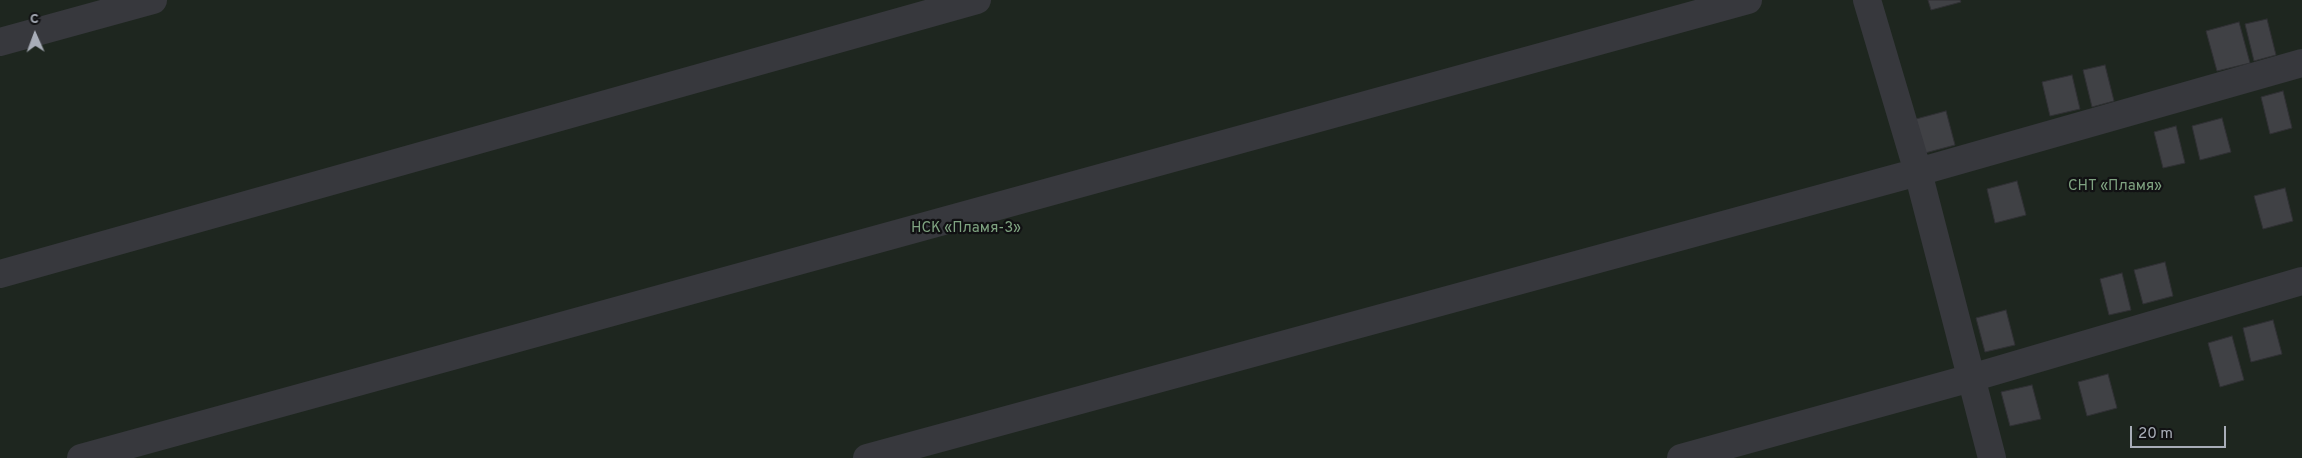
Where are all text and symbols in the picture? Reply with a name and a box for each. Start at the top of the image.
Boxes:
north arrow [10,10,60,60]
text: С [30,11,39,28]
park label: СНТ «Пламя» [2068,178,2162,196]
park label: НСК «Пламя-3» [911,220,1021,238]
scale bar [2132,416,2228,448]
text: 20 m [2138,425,2173,444]

